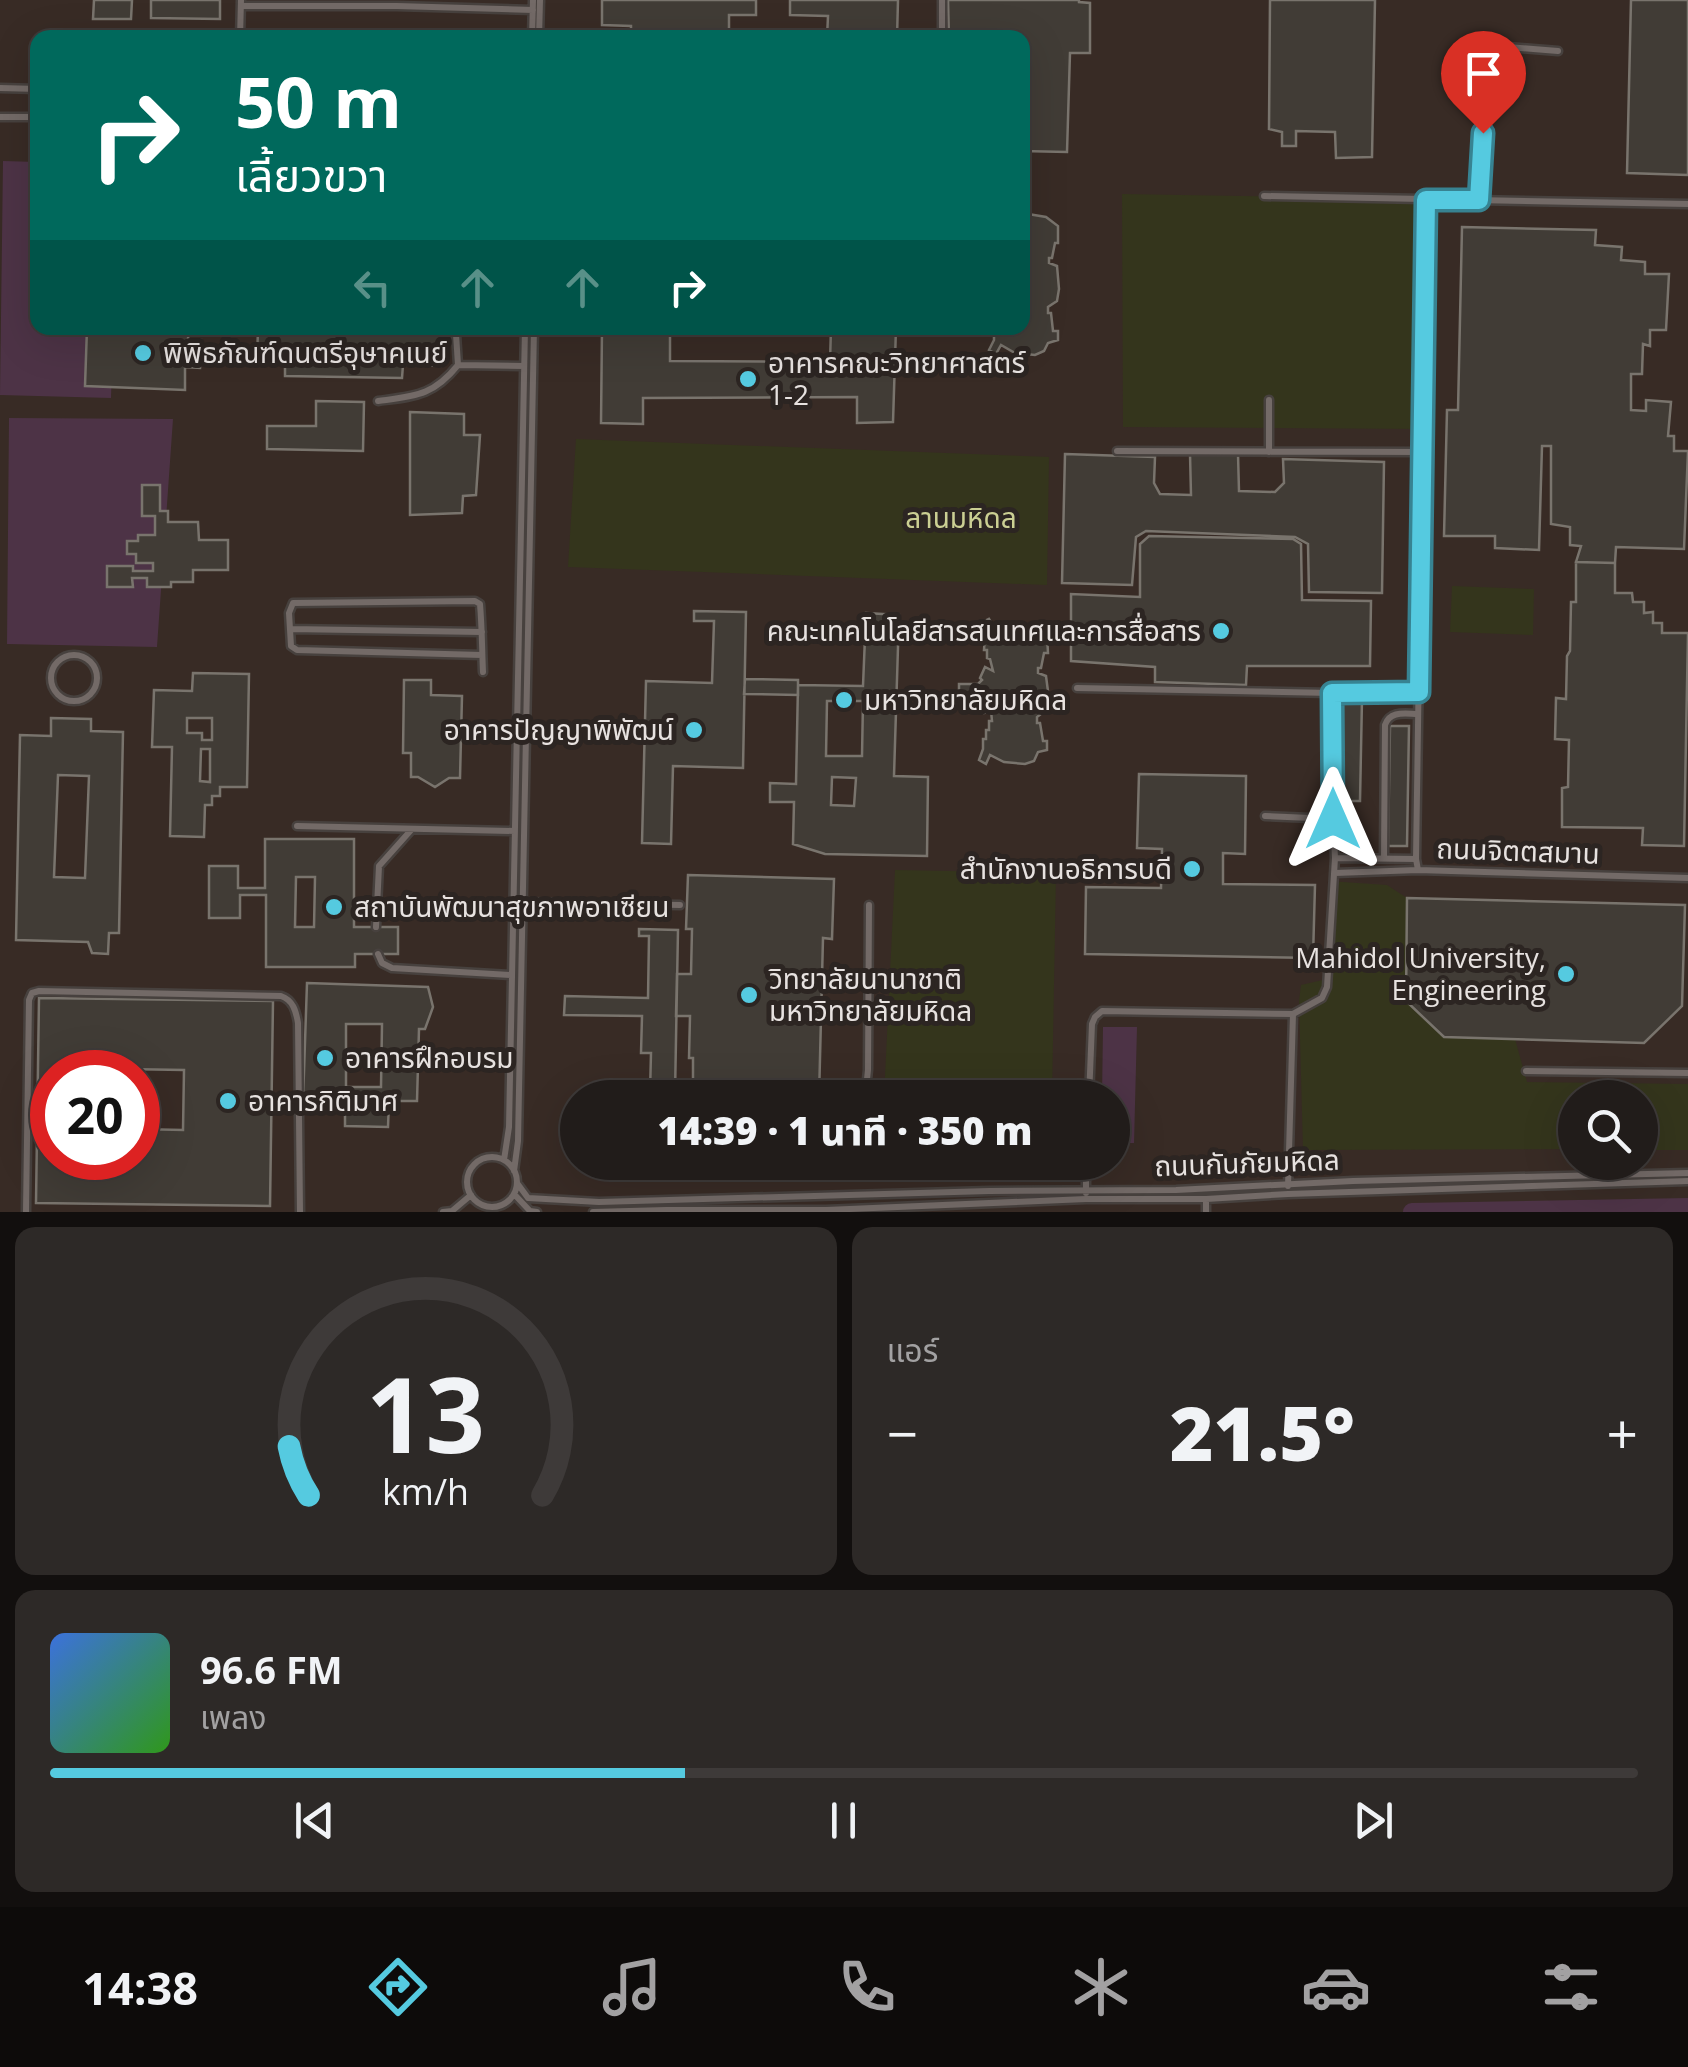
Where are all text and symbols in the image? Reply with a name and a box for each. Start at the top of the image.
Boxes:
pin [1441,31,1526,134]
icon: arrive [1456,46,1511,101]
text: 50 m [235,53,402,149]
icon: right [70,70,200,200]
text: เลี้ยวขวา [235,144,387,205]
icon: left [345,260,400,315]
icon: ahead [450,260,505,315]
icon: ahead [555,260,610,315]
icon: right [660,260,715,315]
place label: พิพิธภัณฑ์ดนตรีอุษาคเนย์ [163,333,448,371]
marker: พิพิธภัณฑ์ดนตรีอุษาคเนย์ [132,342,154,364]
place label: อาคารคณะวิทยาศาสตร์ 1-2 [768,343,1026,413]
marker: อาคารคณะวิทยาศาสตร์ 1-2 [737,368,759,390]
park label: ลานมหิดล [905,498,1017,536]
place label: คณะเทคโนโลยีสารสนเทศและการสื่อสาร [767,611,1201,649]
marker: คณะเทคโนโลยีสารสนเทศและการสื่อสาร [1210,620,1232,642]
place label: มหาวิทยาลัยมหิดล [864,680,1067,718]
marker: มหาวิทยาลัยมหิดล [833,689,855,711]
place label: อาคารปัญญาพิพัฒน์ [444,710,674,748]
marker: อาคารปัญญาพิพัฒน์ [683,719,705,741]
position arrow [1281,767,1385,871]
street label: ถนนจิตตสมาน [1436,828,1600,872]
place label: สำนักงานอธิการบดี [960,849,1172,887]
marker: สำนักงานอธิการบดี [1181,858,1203,880]
place label: สถาบันพัฒนาสุขภาพอาเซียน [354,887,669,925]
marker: สถาบันพัฒนาสุขภาพอาเซียน [323,896,345,918]
place label: Mahidol University, Engineering [1295,938,1546,1008]
place label: วิทยาลัยนานาชาติ มหาวิทยาลัยมหิดล [768,959,972,1029]
marker: Mahidol University, Engineering [1555,963,1577,985]
marker: วิทยาลัยนานาชาติ มหาวิทยาลัยมหิดล [738,984,760,1006]
place label: อาคารฝึกอบรม [345,1038,514,1076]
marker: อาคารฝึกอบรม [314,1047,336,1069]
speed limit sign: 20 [30,1050,160,1180]
map controls [1558,1080,1658,1180]
button: search [1558,1080,1658,1180]
place label: อาคารกิติมาศ [248,1081,398,1119]
marker: อาคารกิติมาศ [217,1090,239,1112]
text: 14:39 · 1 นาที · 350 m [658,1104,1032,1156]
street label: ถนนกันภัยมหิดล [1154,1140,1340,1184]
text: แอร์ [887,1328,938,1371]
text: 13 [366,1342,485,1483]
text: 21.5° [1170,1381,1355,1483]
text: − [887,1395,918,1470]
text: + [1607,1395,1638,1470]
text: km/h [382,1467,469,1515]
text: 96.6 FM [200,1643,343,1695]
text: เพลง [200,1695,267,1738]
icon: previous [287,1793,342,1848]
icon: pause [816,1793,871,1848]
icon: next [1346,1793,1401,1848]
icon: directions [363,1952,433,2022]
icon: music [597,1952,667,2022]
icon: phone [832,1952,902,2022]
icon: climate [1066,1952,1136,2022]
icon: car [1301,1952,1371,2022]
icon: filters [1536,1952,1606,2022]
text: 14:38 [82,1957,198,2018]

